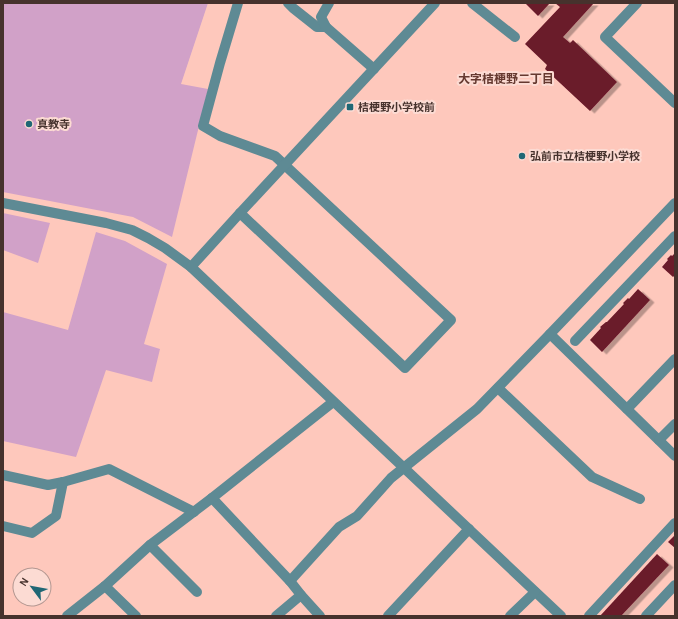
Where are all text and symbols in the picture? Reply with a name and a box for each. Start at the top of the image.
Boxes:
district label: 大字桔梗野二丁目 [458,72,554,85]
place label: 桔梗野小学校前 [358,101,435,113]
marker: 桔梗野小学校前 [345,102,355,112]
place label: 真教寺 [37,118,70,130]
marker: 真教寺 [24,119,34,129]
place label: 弘前市立桔梗野小学校 [530,150,640,162]
marker: 弘前市立桔梗野小学校 [517,151,527,161]
north arrow [12,567,52,607]
text: N [17,576,31,588]

